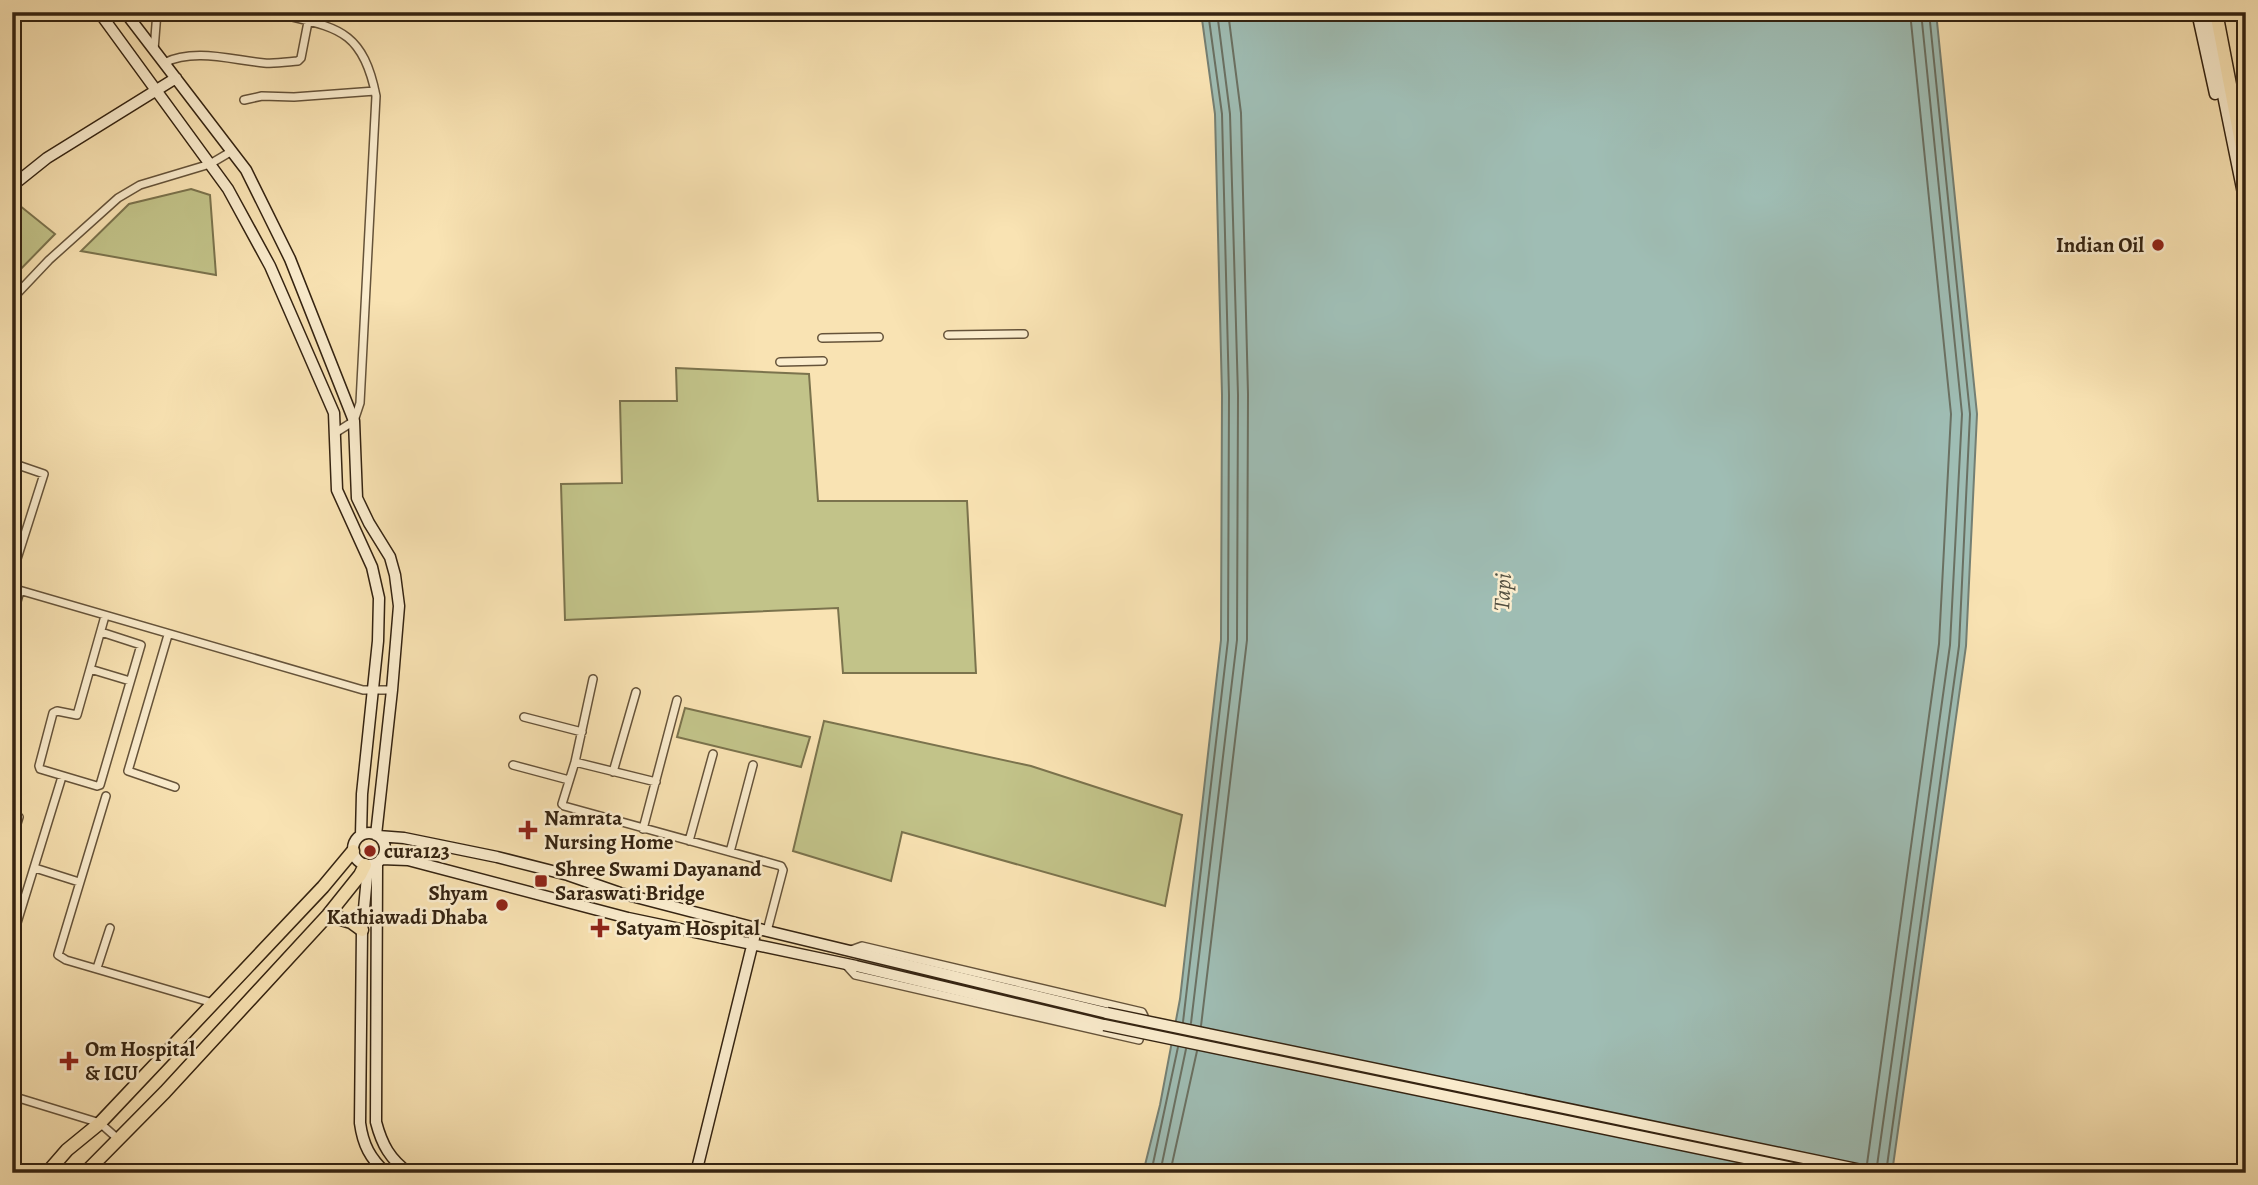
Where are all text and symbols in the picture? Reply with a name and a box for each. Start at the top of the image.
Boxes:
place label: Indian Oil [2056,231,2144,259]
marker: Indian Oil [2150,237,2166,253]
water label: Tapi [1486,572,1519,612]
place label: Namrata Nursing Home [544,804,674,856]
marker: Namrata Nursing Home [518,820,538,840]
place label: cura123 [384,837,450,865]
marker: cura123 [362,843,378,859]
place label: Shree Swami Dayanand Saraswati Bridge [555,855,762,907]
marker: Shree Swami Dayanand Saraswati Bridge [533,873,549,889]
place label: Shyam Kathiawadi Dhaba [326,879,489,931]
marker: Shyam Kathiawadi Dhaba [494,897,510,913]
place label: Satyam Hospital [616,914,760,942]
marker: Satyam Hospital [590,918,610,938]
place label: Om Hospital & ICU [85,1035,196,1087]
marker: Om Hospital & ICU [59,1051,79,1071]

